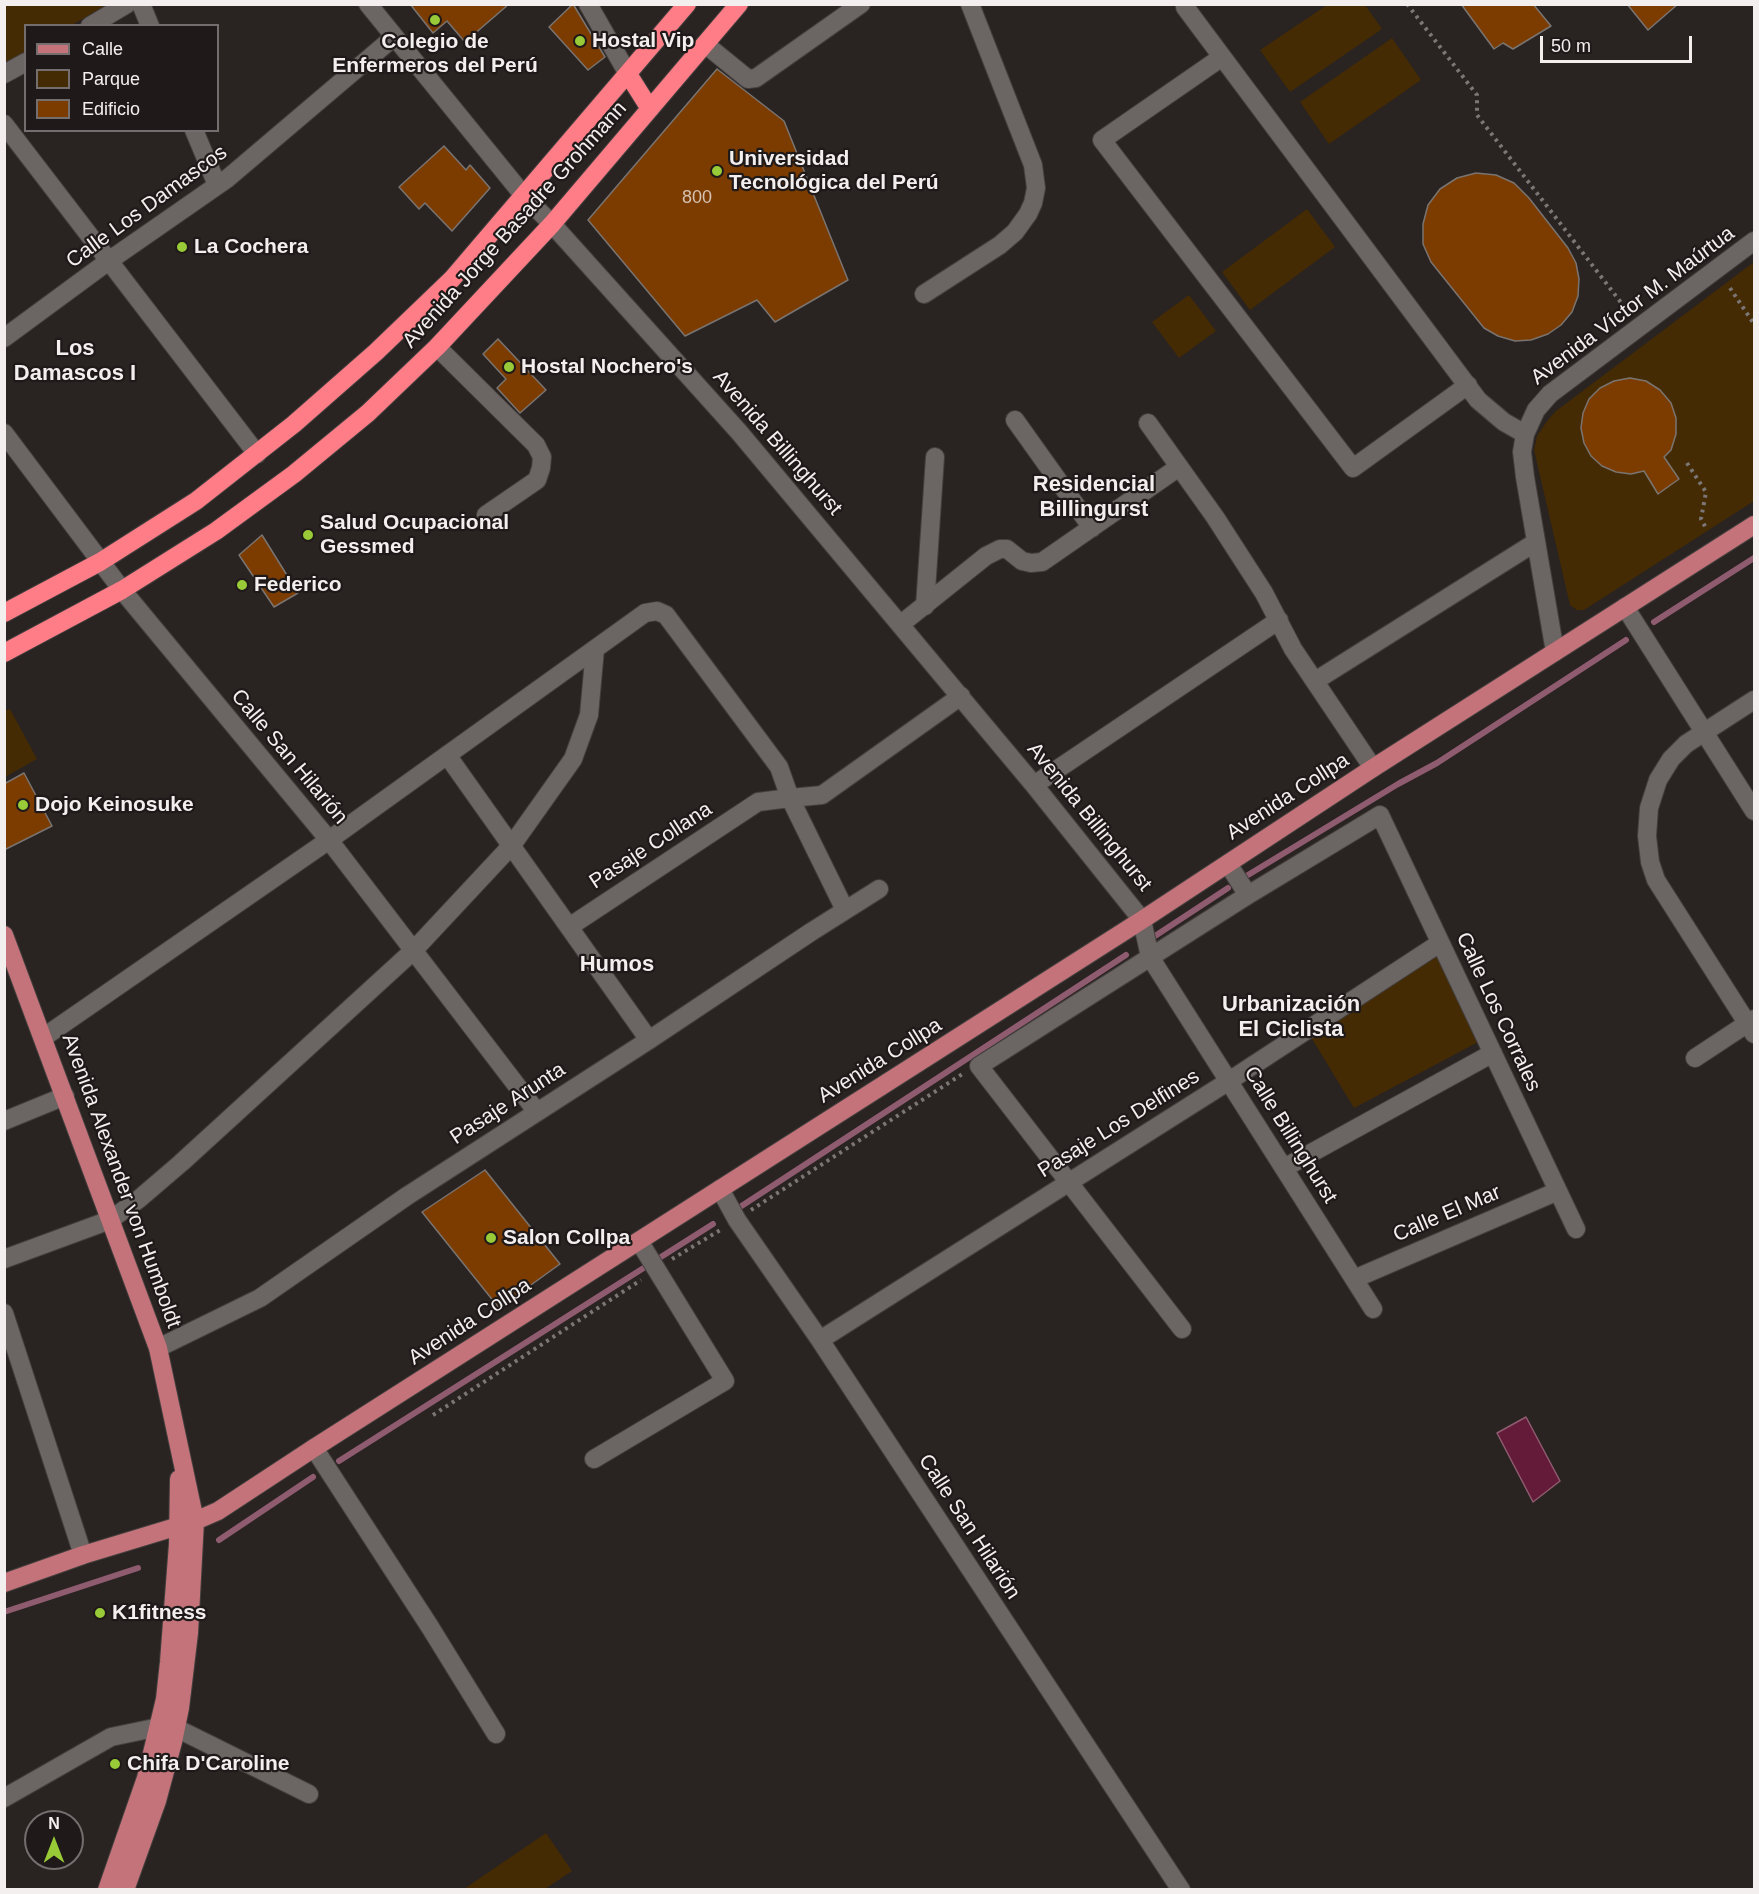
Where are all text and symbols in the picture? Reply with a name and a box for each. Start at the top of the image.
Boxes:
marker: Colegio de Enfermeros del Perú [428,13,442,27]
legend [24,24,219,132]
scale bar [1543,24,1694,62]
place label: Hostal Vip [592,28,694,54]
place label: Colegio de Enfermeros del Perú [332,29,538,79]
marker: Hostal Vip [573,34,587,48]
text: 50 m [1551,36,1591,56]
text: Calle [82,39,123,59]
text: Parque [82,69,140,89]
street label: Avenida Jorge Basadre Grohmann [398,97,632,353]
text: Edificio [82,99,140,119]
street label: Calle Los Damascos [62,140,232,274]
place label: Universidad Tecnológica del Perú [729,146,939,196]
marker: Universidad Tecnológica del Perú [710,164,724,178]
house number: 800 [682,187,712,209]
street label: Avenida Víctor M. Maúrtua [1526,221,1740,391]
place label: La Cochera [194,234,308,260]
marker: La Cochera [175,240,189,254]
district label: Los Damascos I [14,336,136,388]
place label: Hostal Nochero's [521,354,693,380]
marker: Hostal Nochero's [502,360,516,374]
street label: Avenida Billinghurst [707,365,847,521]
district label: Residencial Billingurst [1033,472,1155,524]
place label: Salud Ocupacional Gessmed [320,510,509,560]
marker: Salud Ocupacional Gessmed [301,528,315,542]
place label: Federico [254,572,342,598]
marker: Federico [235,578,249,592]
street label: Calle San Hilarión [225,685,353,829]
street label: Avenida Billinghurst [1021,738,1157,896]
street label: Avenida Collpa [1222,748,1354,846]
place label: Dojo Keinosuke [35,792,194,818]
street label: Pasaje Collana [585,797,717,895]
marker: Dojo Keinosuke [16,798,30,812]
street label: Calle Los Corrales [1450,928,1546,1096]
district label: Humos [580,952,654,978]
district label: Urbanización El Ciclista [1222,992,1360,1044]
street label: Avenida Collpa [814,1013,946,1109]
street label: Avenida Alexander von Humboldt [56,1030,186,1332]
street label: Pasaje Arunta [446,1058,570,1150]
street label: Calle Billinghurst [1238,1062,1342,1208]
street label: Pasaje Los Delfines [1034,1064,1204,1184]
street label: Calle El Mar [1389,1180,1505,1248]
place label: Salon Collpa [503,1225,630,1251]
marker: Salon Collpa [484,1231,498,1245]
street label: Avenida Collpa [404,1273,536,1371]
street label: Calle San Hilarión [913,1450,1025,1604]
place label: K1fitness [112,1600,207,1626]
marker: K1fitness [93,1606,107,1620]
place label: Chifa D'Caroline [127,1751,290,1777]
marker: Chifa D'Caroline [108,1757,122,1771]
north arrow [24,1810,84,1870]
text: N [48,1815,60,1832]

